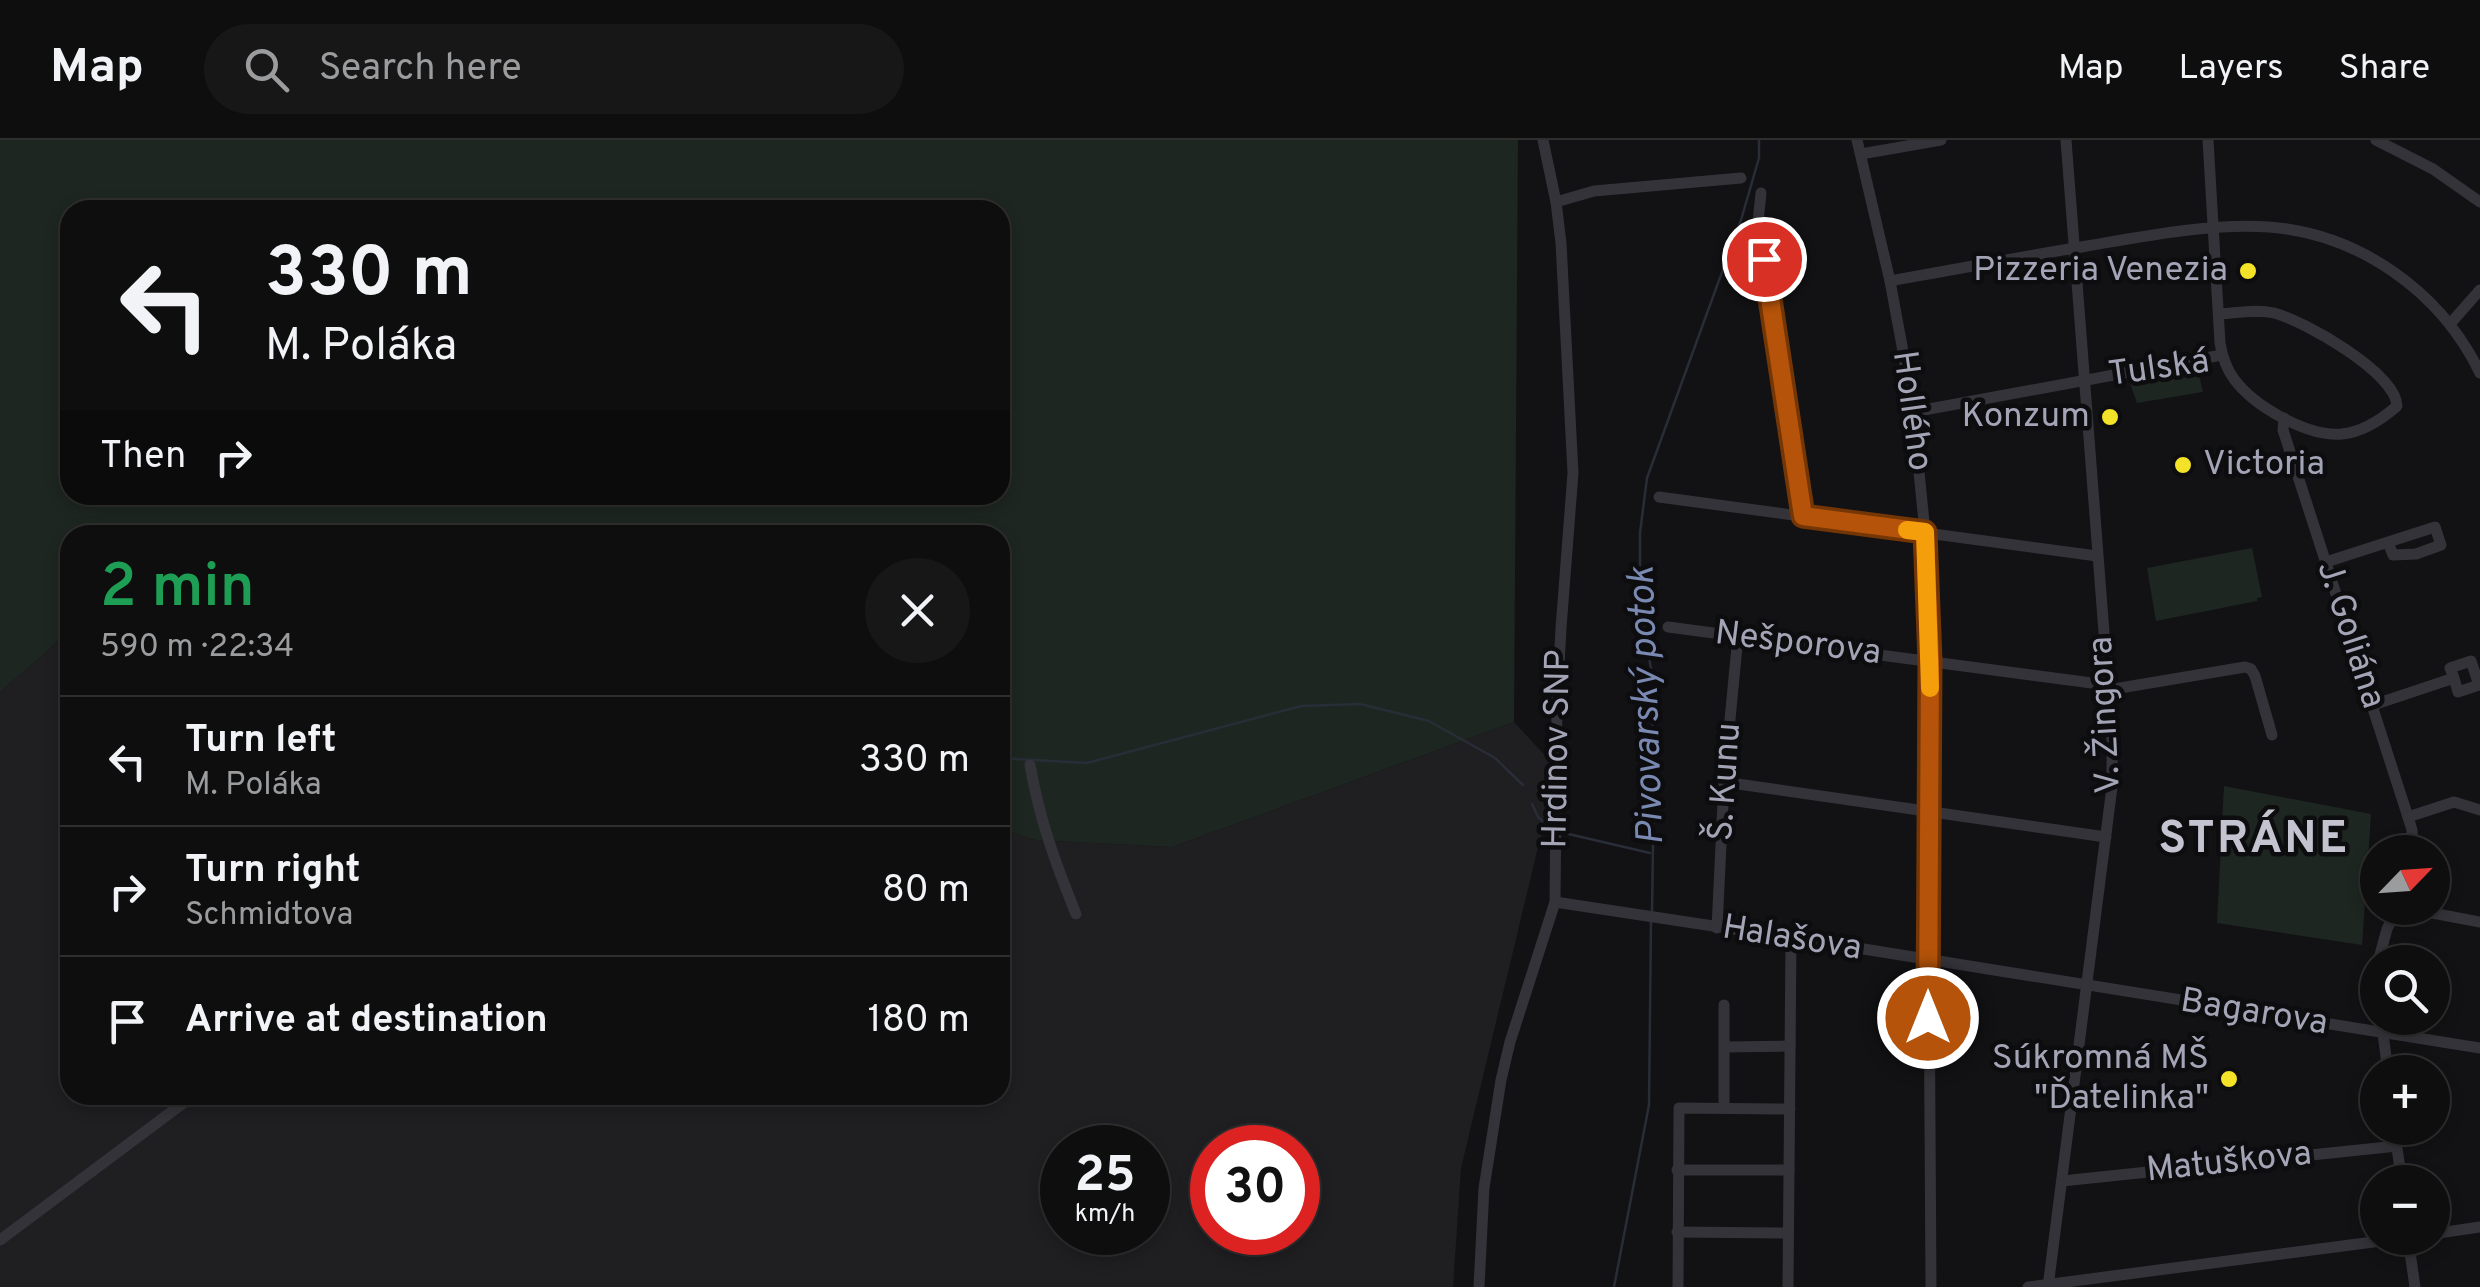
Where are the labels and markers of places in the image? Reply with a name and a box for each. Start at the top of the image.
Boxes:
pin [1722,217,1807,302]
place label: Pizzeria Venezia [1973,249,2228,293]
marker: Pizzeria Venezia [2237,260,2259,282]
place label: Konzum [1961,395,2090,439]
marker: Konzum [2099,406,2121,428]
place label: Victoria [2203,443,2325,487]
marker: Victoria [2172,454,2194,476]
place label: Súkromná MŠ "Ďatelinka" [1992,1036,2209,1121]
marker: Súkromná MŠ "Ďatelinka" [2218,1068,2240,1090]

